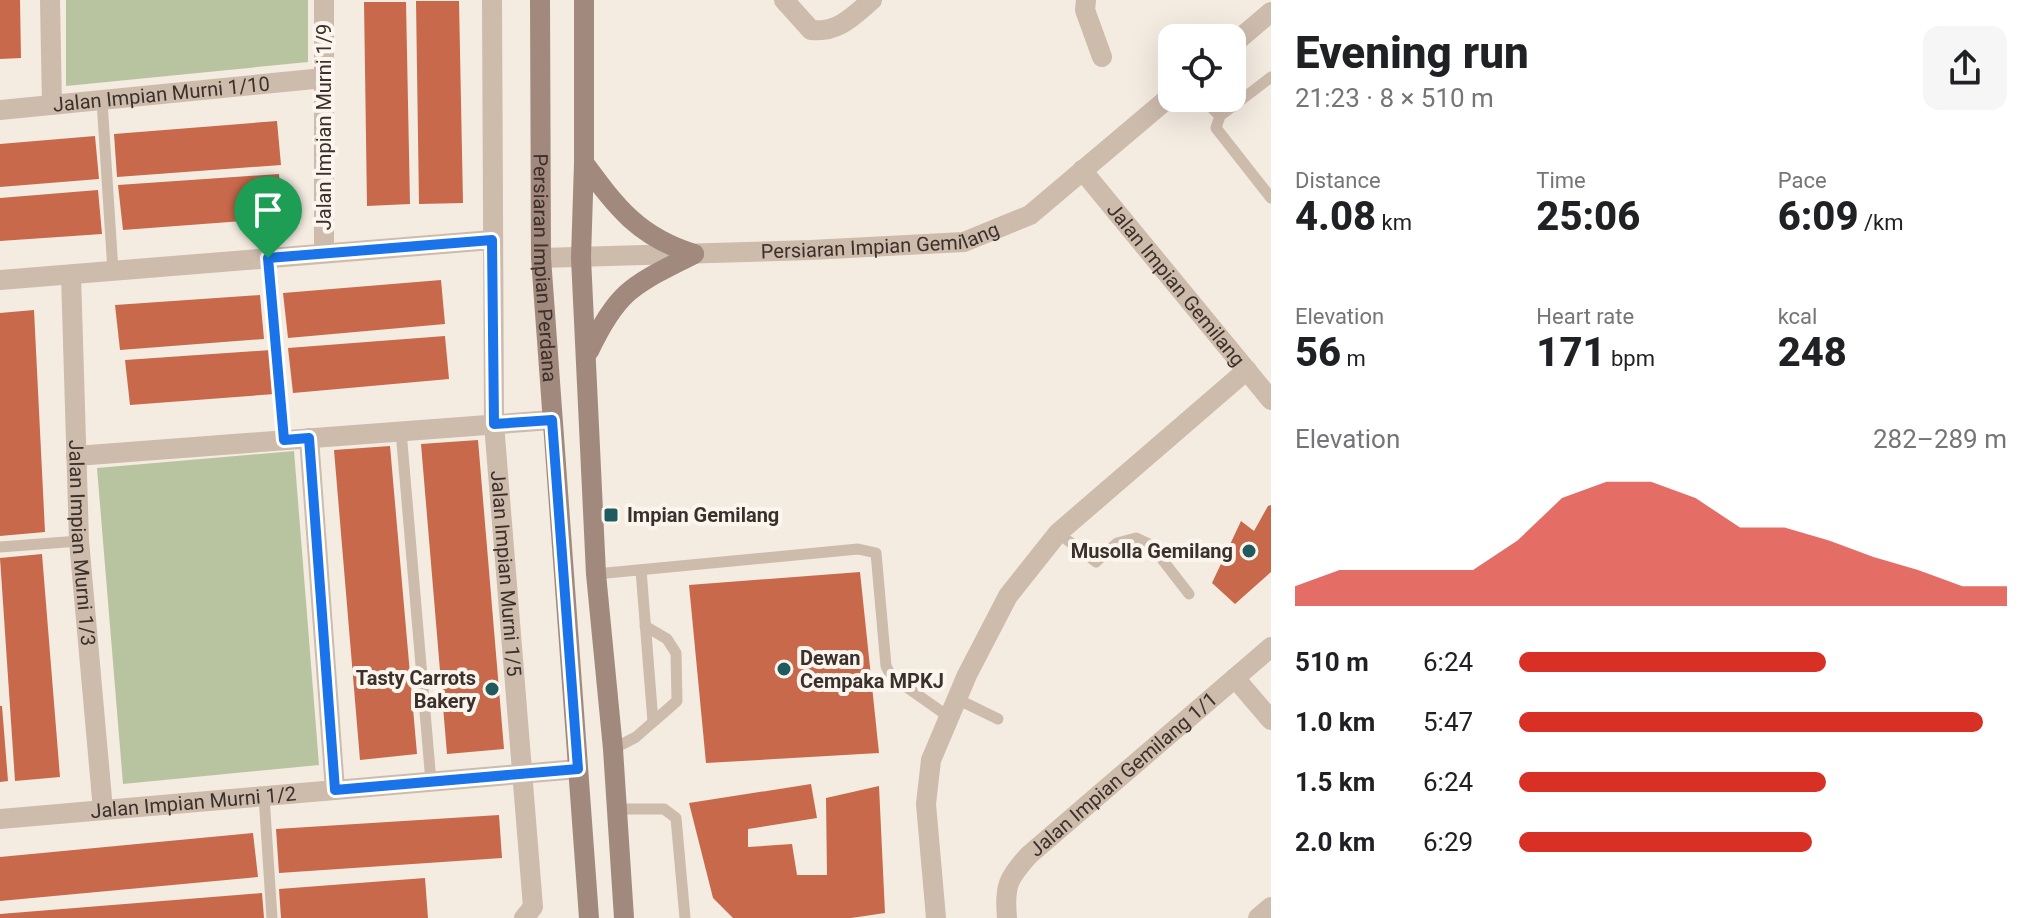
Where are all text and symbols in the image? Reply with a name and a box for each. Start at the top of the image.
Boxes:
street label: Jalan Impian Murni 1/9 [312,24,336,230]
map controls [1158,24,1246,112]
button: locate [1158,24,1246,112]
button: share [1923,26,2007,110]
text: Evening run [1295,27,1529,79]
street label: Jalan Impian Murni 1/10 [52,71,271,117]
text: 21:23 · 8 × 510 m [1295,83,1494,113]
street label: Persiaran Impian Perdana [529,153,562,383]
text: Distance [1295,168,1381,193]
text: Time [1536,168,1586,193]
text: Pace [1778,168,1827,193]
pin [234,176,302,258]
icon: arrive [246,188,290,232]
text: 4.08 [1295,193,1376,240]
text: 25:06 [1536,193,1640,240]
text: 6:09 [1778,193,1859,240]
street label: Jalan Impian Gemilang [1102,198,1250,371]
text: km [1376,210,1412,235]
text: /km [1859,210,1903,235]
street label: Persiaran Impian Gemilang [761,217,1002,263]
text: Elevation [1295,304,1384,329]
text: Heart rate [1536,304,1634,329]
text: kcal [1778,304,1817,329]
text: 56 [1295,329,1341,376]
text: 171 [1536,329,1606,376]
text: 248 [1778,329,1847,376]
text: m [1341,346,1366,371]
text: bpm [1606,346,1655,371]
text: Elevation [1295,424,1400,454]
text: 282–289 m [1873,424,2007,454]
street label: Jalan Impian Murni 1/3 [64,439,100,647]
street label: Jalan Impian Murni 1/5 [486,470,526,677]
place label: Impian Gemilang [627,503,779,527]
marker: Impian Gemilang [602,506,620,524]
place label: Musolla Gemilang [1071,539,1233,563]
marker: Musolla Gemilang [1240,542,1258,560]
place label: Dewan Cempaka MPKJ [800,646,944,693]
text: 510 m [1295,647,1369,677]
text: 6:24 [1423,647,1473,677]
marker: Dewan Cempaka MPKJ [775,660,793,678]
place label: Tasty Carrots Bakery [356,666,477,713]
marker: Tasty Carrots Bakery [483,680,501,698]
street label: Jalan Impian Gemilang 1/1 [1024,687,1222,861]
text: 1.0 km [1295,707,1375,737]
text: 5:47 [1423,707,1473,737]
text: 1.5 km [1295,767,1375,797]
text: 6:24 [1423,767,1473,797]
street label: Jalan Impian Murni 1/2 [89,781,297,823]
text: 2.0 km [1295,827,1375,857]
text: 6:29 [1423,827,1473,857]

